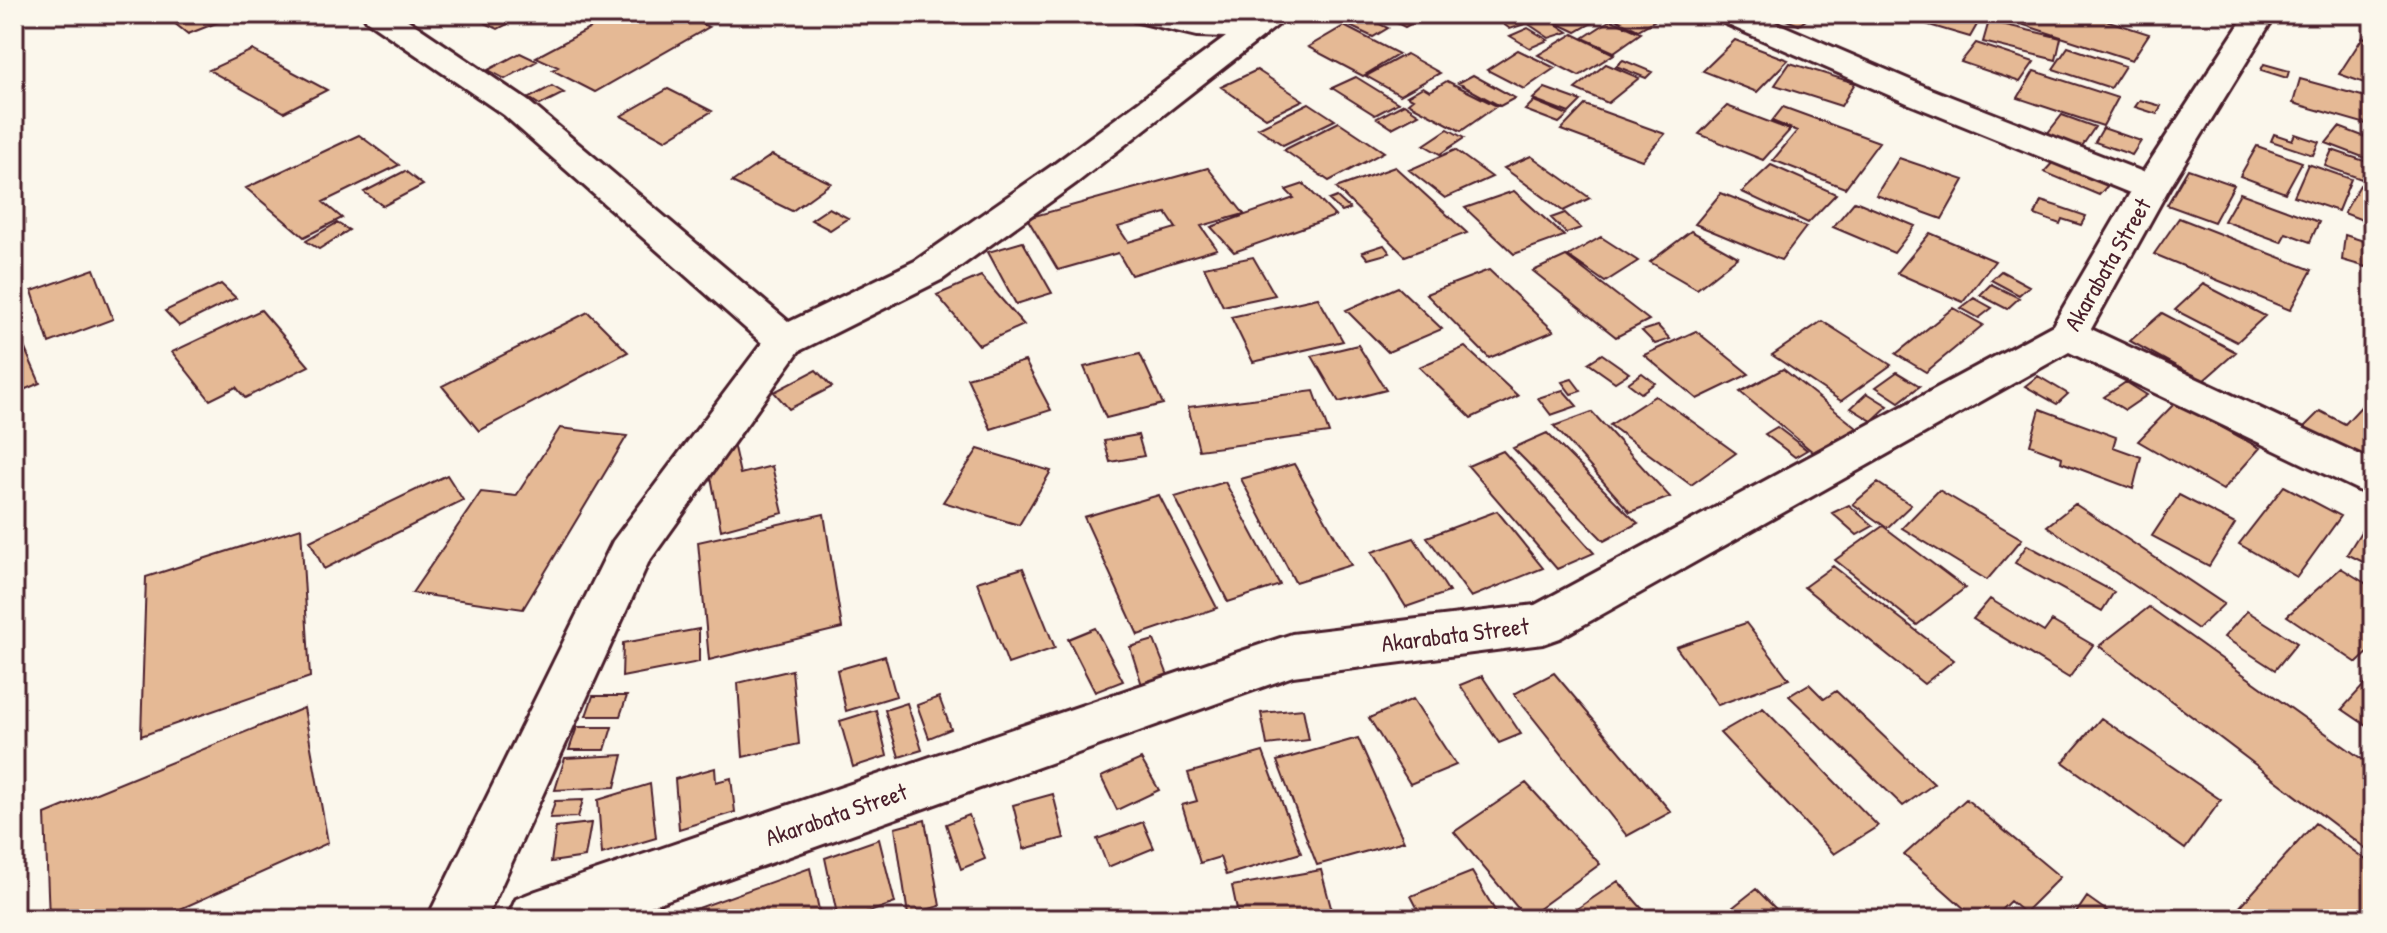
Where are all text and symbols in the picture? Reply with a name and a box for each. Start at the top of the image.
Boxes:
street label: Akarabata Street [2056,191,2158,336]
street label: Akarabata Street [1380,609,1531,659]
street label: Akarabata Street [761,775,912,853]

